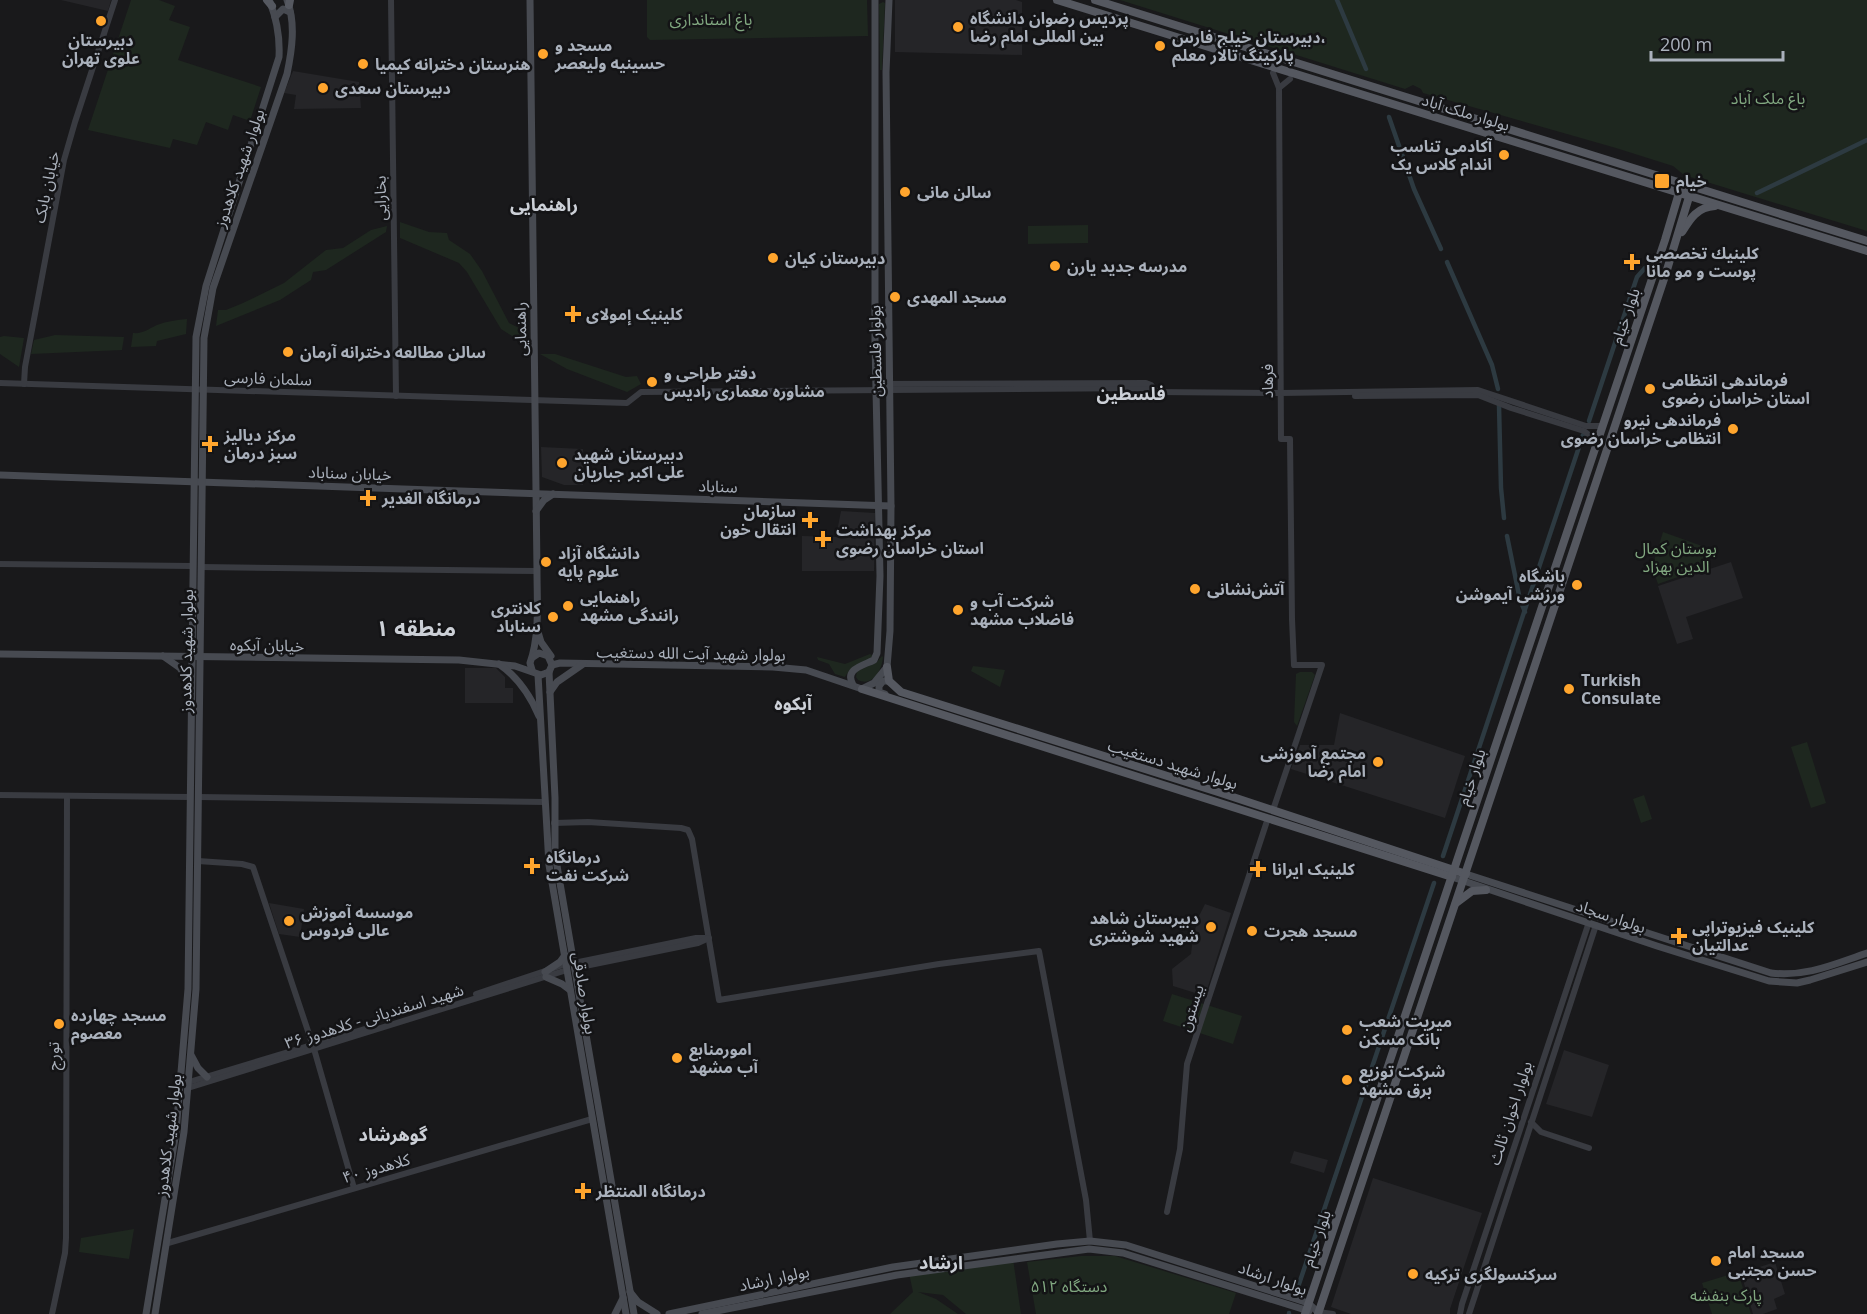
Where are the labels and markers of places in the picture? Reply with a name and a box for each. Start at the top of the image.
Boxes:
place label: پردیس رضوان دانشگاه بین المللی امام رضا [970,7,1129,48]
marker: دبیرستان علوی تهران [94,14,108,28]
marker: پردیس رضوان دانشگاه بین المللی امام رضا [951,20,965,34]
place label: دبیرستان خیلج فارس، پارکینگ تالار معلم [1172,26,1326,68]
place label: دبیرستان علوی تهران [62,29,140,69]
place label: مسجد و حسینیه ولیعصر [554,34,665,74]
marker: دبیرستان خیلج فارس، پارکینگ تالار معلم [1153,39,1167,53]
marker: مسجد و حسینیه ولیعصر [536,47,550,61]
place label: هنرستان دخترانه کیمیا [375,53,531,75]
marker: هنرستان دخترانه کیمیا [356,57,370,71]
place label: دبیرستان سعدی [335,77,451,99]
marker: دبیرستان سعدی [316,81,330,95]
place label: آکادمی تناسب اندام کلاس یک [1390,135,1493,176]
marker: آکادمی تناسب اندام کلاس یک [1497,148,1511,162]
place label: خیام [1676,170,1706,193]
marker: خیام [1653,172,1671,190]
place label: سالن مانی [917,181,991,203]
marker: سالن مانی [898,185,912,199]
place label: كلينيك تخصصي پوست و مو مانا [1646,242,1760,282]
place label: دبیرستان کیان [785,247,885,269]
marker: دبیرستان کیان [766,251,780,265]
marker: كلينيك تخصصي پوست و مو مانا [1623,253,1641,271]
place label: مدرسه جدید یارن [1067,255,1187,277]
marker: مدرسه جدید یارن [1048,259,1062,273]
place label: مسجد المهدی [907,286,1007,308]
marker: مسجد المهدی [888,290,902,304]
place label: کلینیک إمولای [586,303,683,326]
marker: کلینیک إمولای [564,305,582,323]
place label: سالن مطالعه دخترانه آرمان [300,341,486,363]
marker: سالن مطالعه دخترانه آرمان [281,345,295,359]
place label: دفتر طراحی و مشاوره معماری رادیس [664,362,825,402]
place label: فرماندهی انتظامی استان خراسان رضوی [1662,369,1810,409]
marker: دفتر طراحی و مشاوره معماری رادیس [645,375,659,389]
marker: فرماندهی انتظامی استان خراسان رضوی [1643,382,1657,396]
place label: فرماندهی نیرو انتظامی خراسان رضوی [1561,409,1721,449]
marker: فرماندهی نیرو انتظامی خراسان رضوی [1726,422,1740,436]
place label: مرکز دیالیز سبز درمان [223,424,297,464]
marker: مرکز دیالیز سبز درمان [201,435,219,453]
place label: دبیرستان شهید علی اکبر جباریان [574,443,685,483]
marker: دبیرستان شهید علی اکبر جباریان [555,456,569,470]
place label: درمانگاه الغدیر [381,487,481,509]
marker: درمانگاه الغدیر [359,489,377,507]
place label: سازمان انتقال خون [720,500,796,540]
marker: سازمان انتقال خون [801,511,819,529]
place label: مرکز بهداشت استان خراسان رضوی [836,519,984,559]
marker: مرکز بهداشت استان خراسان رضوی [814,530,832,548]
place label: دانشگاه آزاد علوم پایه [558,542,640,583]
marker: دانشگاه آزاد علوم پایه [539,555,553,569]
place label: باشگاه ورزشی آیموشن [1456,565,1565,605]
place label: آتش‌نشانی [1207,578,1285,600]
marker: باشگاه ورزشی آیموشن [1570,578,1584,592]
marker: آتش‌نشانی [1188,582,1202,596]
place label: راهنمایی رانندگی مشهد [580,586,679,626]
place label: شرکت آب و فاضلاب مشهد [970,590,1074,630]
place label: کلانتری سناباد [491,597,542,637]
marker: راهنمایی رانندگی مشهد [561,599,575,613]
marker: شرکت آب و فاضلاب مشهد [951,603,965,617]
marker: کلانتری سناباد [546,610,560,624]
place label: Turkish Consulate [1581,669,1661,709]
marker: Turkish Consulate [1562,682,1576,696]
place label: مجتمع آموزشی امام رضا [1260,742,1366,783]
marker: مجتمع آموزشی امام رضا [1371,755,1385,769]
place label: درمانگاه شرکت نفت [546,846,629,886]
marker: درمانگاه شرکت نفت [523,857,541,875]
place label: کلینیک ایرانا [1272,858,1356,880]
marker: کلینیک ایرانا [1249,860,1267,878]
place label: موسسه آموزش عالی فردوس [301,901,413,941]
place label: دبیرستان شاهد شهید شوشتری [1089,907,1199,947]
marker: موسسه آموزش عالی فردوس [282,914,296,928]
place label: کلینیک فیزیوتراپی عدالتیان [1692,916,1815,956]
marker: دبیرستان شاهد شهید شوشتری [1204,920,1218,934]
place label: مسجد هجرت [1264,920,1358,942]
marker: مسجد هجرت [1245,924,1259,938]
marker: کلینیک فیزیوتراپی عدالتیان [1670,927,1688,945]
place label: مسجد چهارده معصوم [71,1004,167,1045]
place label: میریت شعب بانک مسکن [1359,1010,1452,1050]
marker: مسجد چهارده معصوم [52,1017,66,1031]
marker: میریت شعب بانک مسکن [1340,1023,1354,1037]
place label: امورمنابع آب مشهد [689,1038,759,1078]
marker: امورمنابع آب مشهد [670,1051,684,1065]
place label: شرکت توزیع برق مشهد [1359,1060,1446,1100]
marker: شرکت توزیع برق مشهد [1340,1073,1354,1087]
place label: درمانگاه المنتظر [595,1180,706,1202]
marker: درمانگاه المنتظر [574,1182,592,1200]
place label: مسجد امام حسن مجتبی [1728,1241,1817,1281]
marker: مسجد امام حسن مجتبی [1709,1254,1723,1268]
place label: سرکنسولگری ترکیه [1425,1263,1557,1285]
marker: سرکنسولگری ترکیه [1406,1267,1420,1281]

